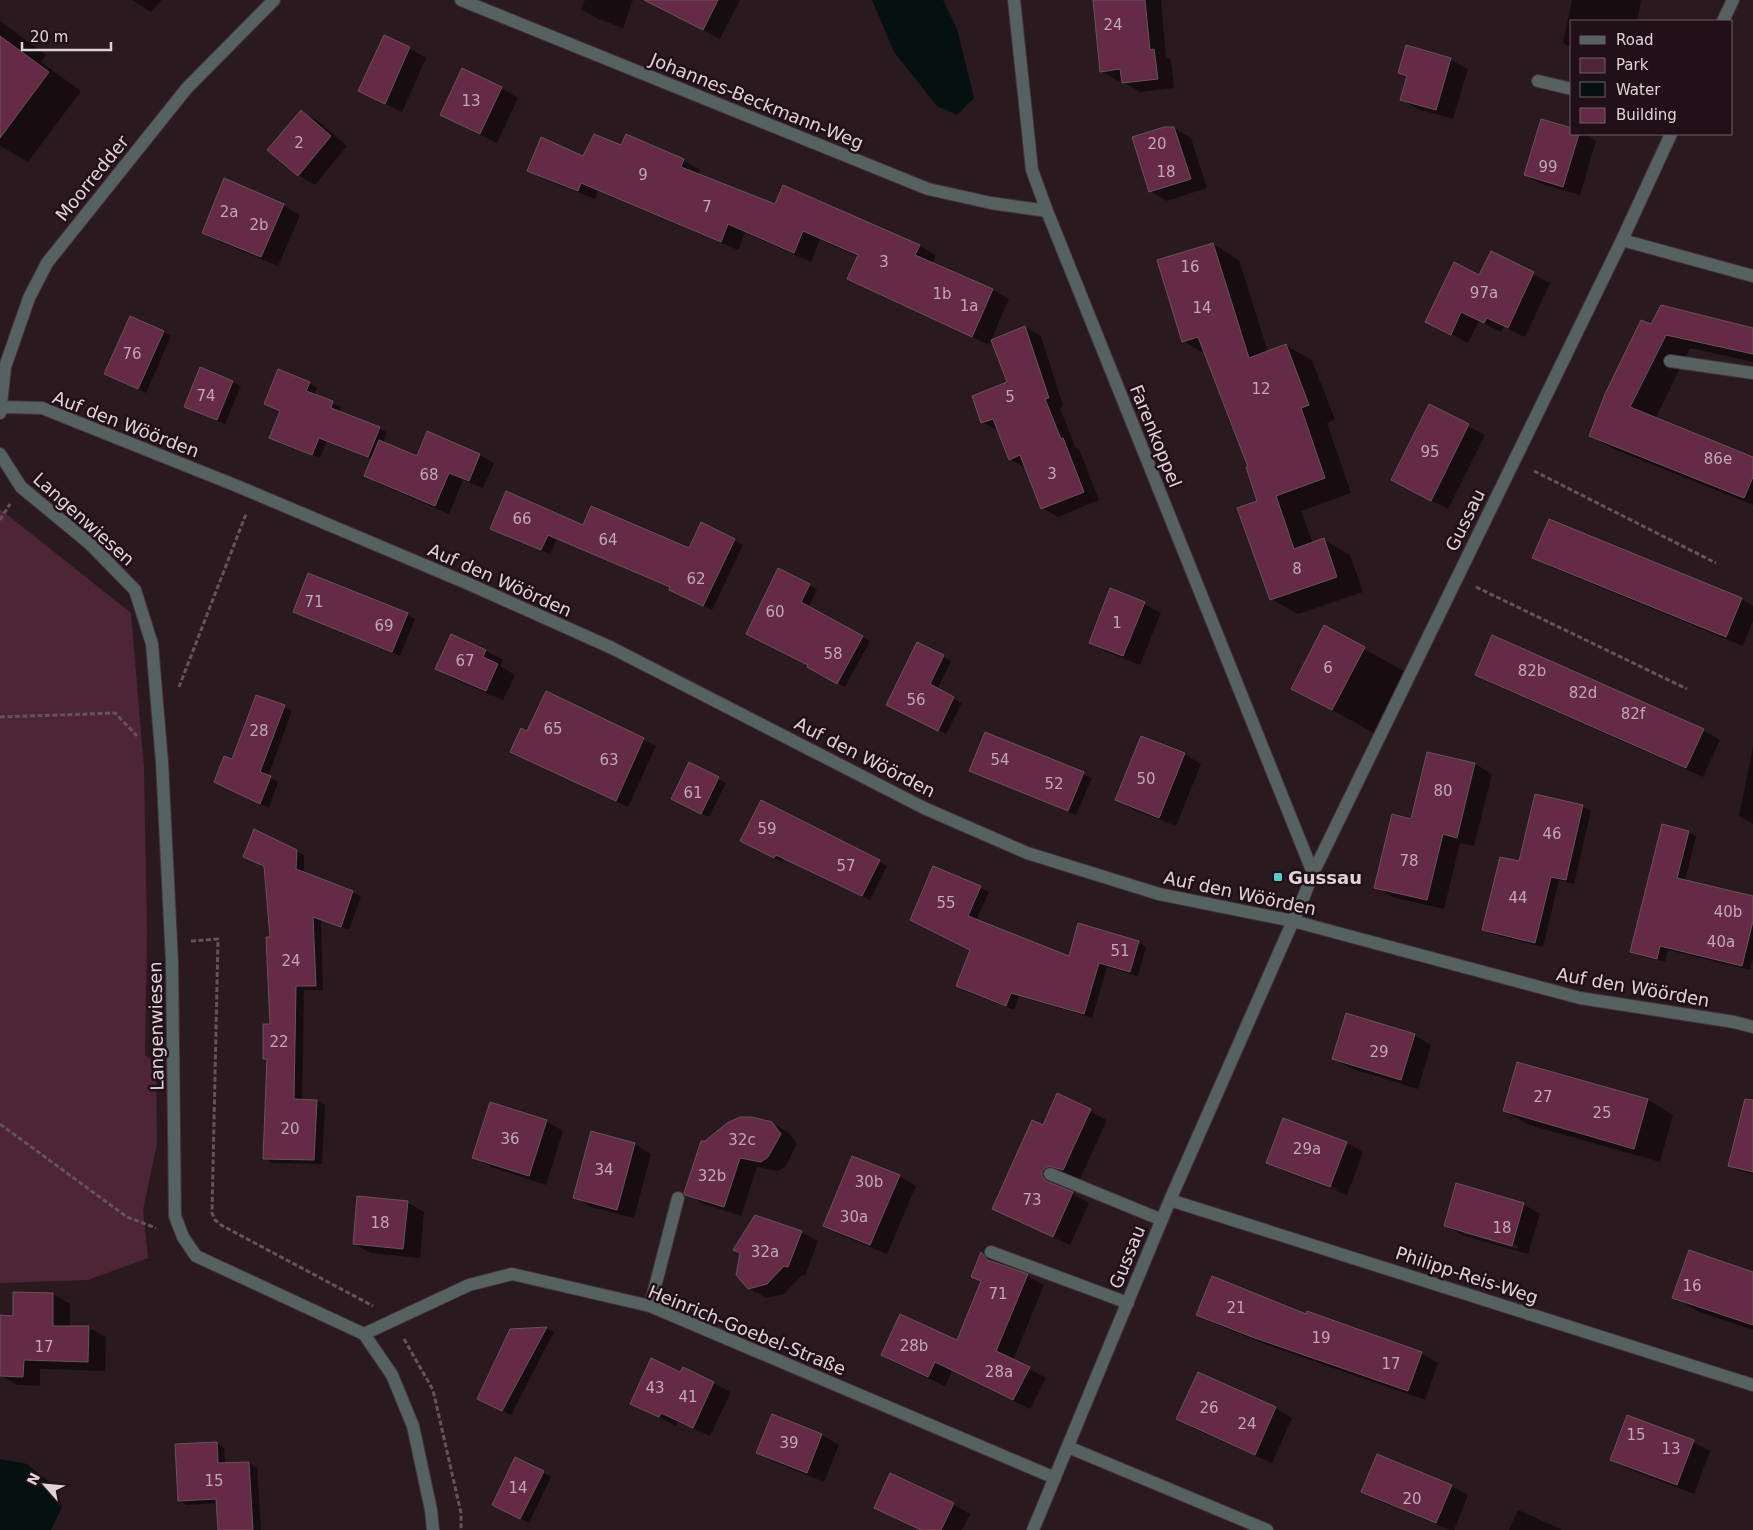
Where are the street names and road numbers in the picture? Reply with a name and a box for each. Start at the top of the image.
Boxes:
street label: Johannes-Beckmann-Weg [646,48,867,153]
street label: Moorredder [51,130,133,225]
street label: Farenkoppel [1126,382,1186,490]
street label: Auf den Wöörden [50,386,202,462]
street label: Langenwiesen [29,468,139,570]
street label: Gussau [1441,485,1489,555]
street label: Auf den Wöörden [425,539,575,621]
street label: Auf den Wöörden [791,712,939,802]
street label: Auf den Wöörden [1162,867,1318,919]
street label: Langenwiesen [144,961,168,1091]
street label: Auf den Wöörden [1555,963,1711,1011]
street label: Gussau [1105,1222,1149,1292]
street label: Philipp-Reis-Weg [1393,1242,1541,1308]
street label: Heinrich-Goebel-Straße [645,1281,849,1379]

